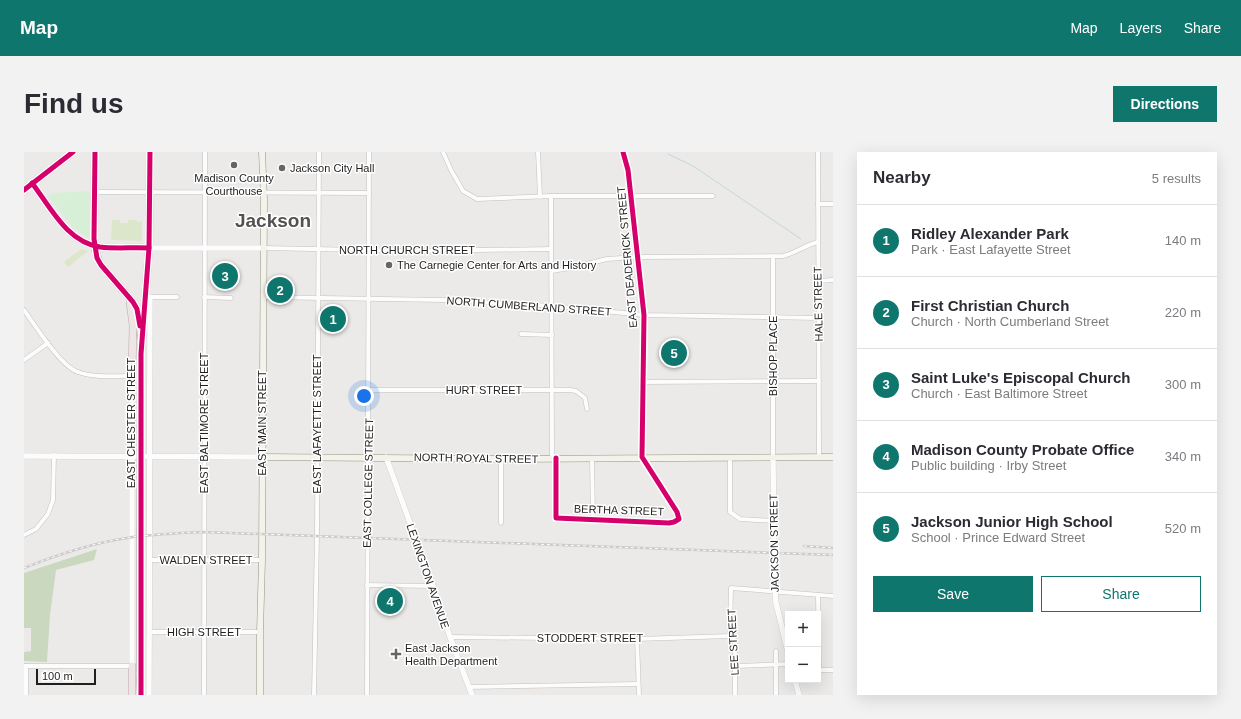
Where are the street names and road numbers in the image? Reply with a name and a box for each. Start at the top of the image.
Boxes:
street label: EAST DEADERICK STREET [615,185,639,328]
street label: NORTH CHURCH STREET [339,244,475,256]
street label: HALE STREET [811,266,825,342]
street label: NORTH CUMBERLAND STREET [446,294,612,318]
street label: BISHOP PLACE [767,316,779,396]
street label: EAST BALTIMORE STREET [198,352,210,493]
street label: EAST LAFAYETTE STREET [311,354,323,494]
street label: EAST CHESTER STREET [125,357,137,488]
street label: EAST MAIN STREET [256,370,268,476]
street label: HURT STREET [446,384,523,396]
street label: EAST COLLEGE STREET [361,418,375,548]
street label: NORTH ROYAL STREET [414,451,539,465]
street label: JACKSON STREET [767,493,781,592]
street label: BERTHA STREET [574,502,665,518]
street label: LEXINGTON AVENUE [404,522,452,630]
street label: WALDEN STREET [159,554,253,566]
street label: LEE STREET [725,608,741,676]
street label: HIGH STREET [167,626,241,638]
street label: STODDERT STREET [537,632,643,644]

